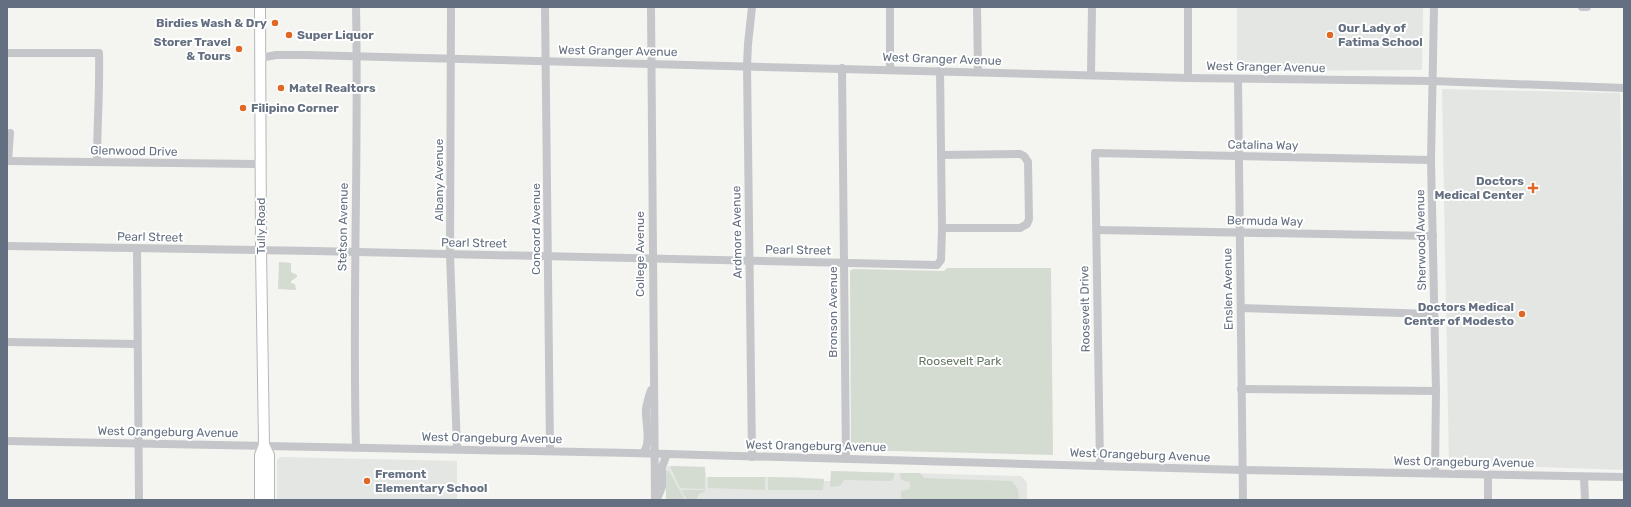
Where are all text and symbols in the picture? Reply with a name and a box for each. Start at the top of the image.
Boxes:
place label: Birdies Wash & Dry [156,16,267,30]
marker: Birdies Wash & Dry [270,18,280,28]
place label: Our Lady of Fatima School [1338,21,1423,49]
place label: Super Liquor [297,28,374,42]
marker: Super Liquor [284,30,294,40]
marker: Our Lady of Fatima School [1325,30,1335,40]
place label: Storer Travel & Tours [153,35,231,63]
street label: West Granger Avenue [558,43,678,59]
marker: Storer Travel & Tours [234,44,244,54]
street label: West Granger Avenue [882,50,1002,68]
street label: West Granger Avenue [1206,59,1326,75]
place label: Matel Realtors [289,81,376,95]
marker: Matel Realtors [276,83,286,93]
place label: Filipino Corner [251,101,339,115]
marker: Filipino Corner [238,103,248,113]
street label: Catalina Way [1227,137,1299,153]
street label: Albany Avenue [432,138,446,221]
street label: Glenwood Drive [90,143,178,159]
place label: Doctors Medical Center [1434,174,1525,202]
street label: Stetson Avenue [335,182,351,271]
marker: Doctors Medical Center [1527,182,1539,194]
street label: Concord Avenue [529,183,543,275]
street label: Ardmore Avenue [729,185,745,279]
street label: Sherwood Avenue [1413,189,1429,291]
street label: Tully Road [254,198,268,254]
street label: College Avenue [633,211,647,297]
street label: Bermuda Way [1227,213,1304,229]
street label: Pearl Street [117,229,183,245]
street label: Pearl Street [441,235,507,251]
street label: Pearl Street [765,242,831,258]
street label: Enslen Avenue [1220,247,1236,330]
street label: Roosevelt Drive [1077,265,1093,352]
street label: Bronson Avenue [826,266,840,358]
place label: Doctors Medical Center of Modesto [1404,300,1514,328]
marker: Doctors Medical Center of Modesto [1517,309,1527,319]
park label: Roosevelt Park [919,354,1002,368]
street label: West Orangeburg Avenue [97,424,239,440]
street label: West Orangeburg Avenue [421,430,563,446]
street label: West Orangeburg Avenue [745,438,887,454]
street label: West Orangeburg Avenue [1069,446,1211,464]
street label: West Orangeburg Avenue [1393,454,1535,470]
place label: Fremont Elementary School [375,467,487,495]
marker: Fremont Elementary School [362,476,372,486]

